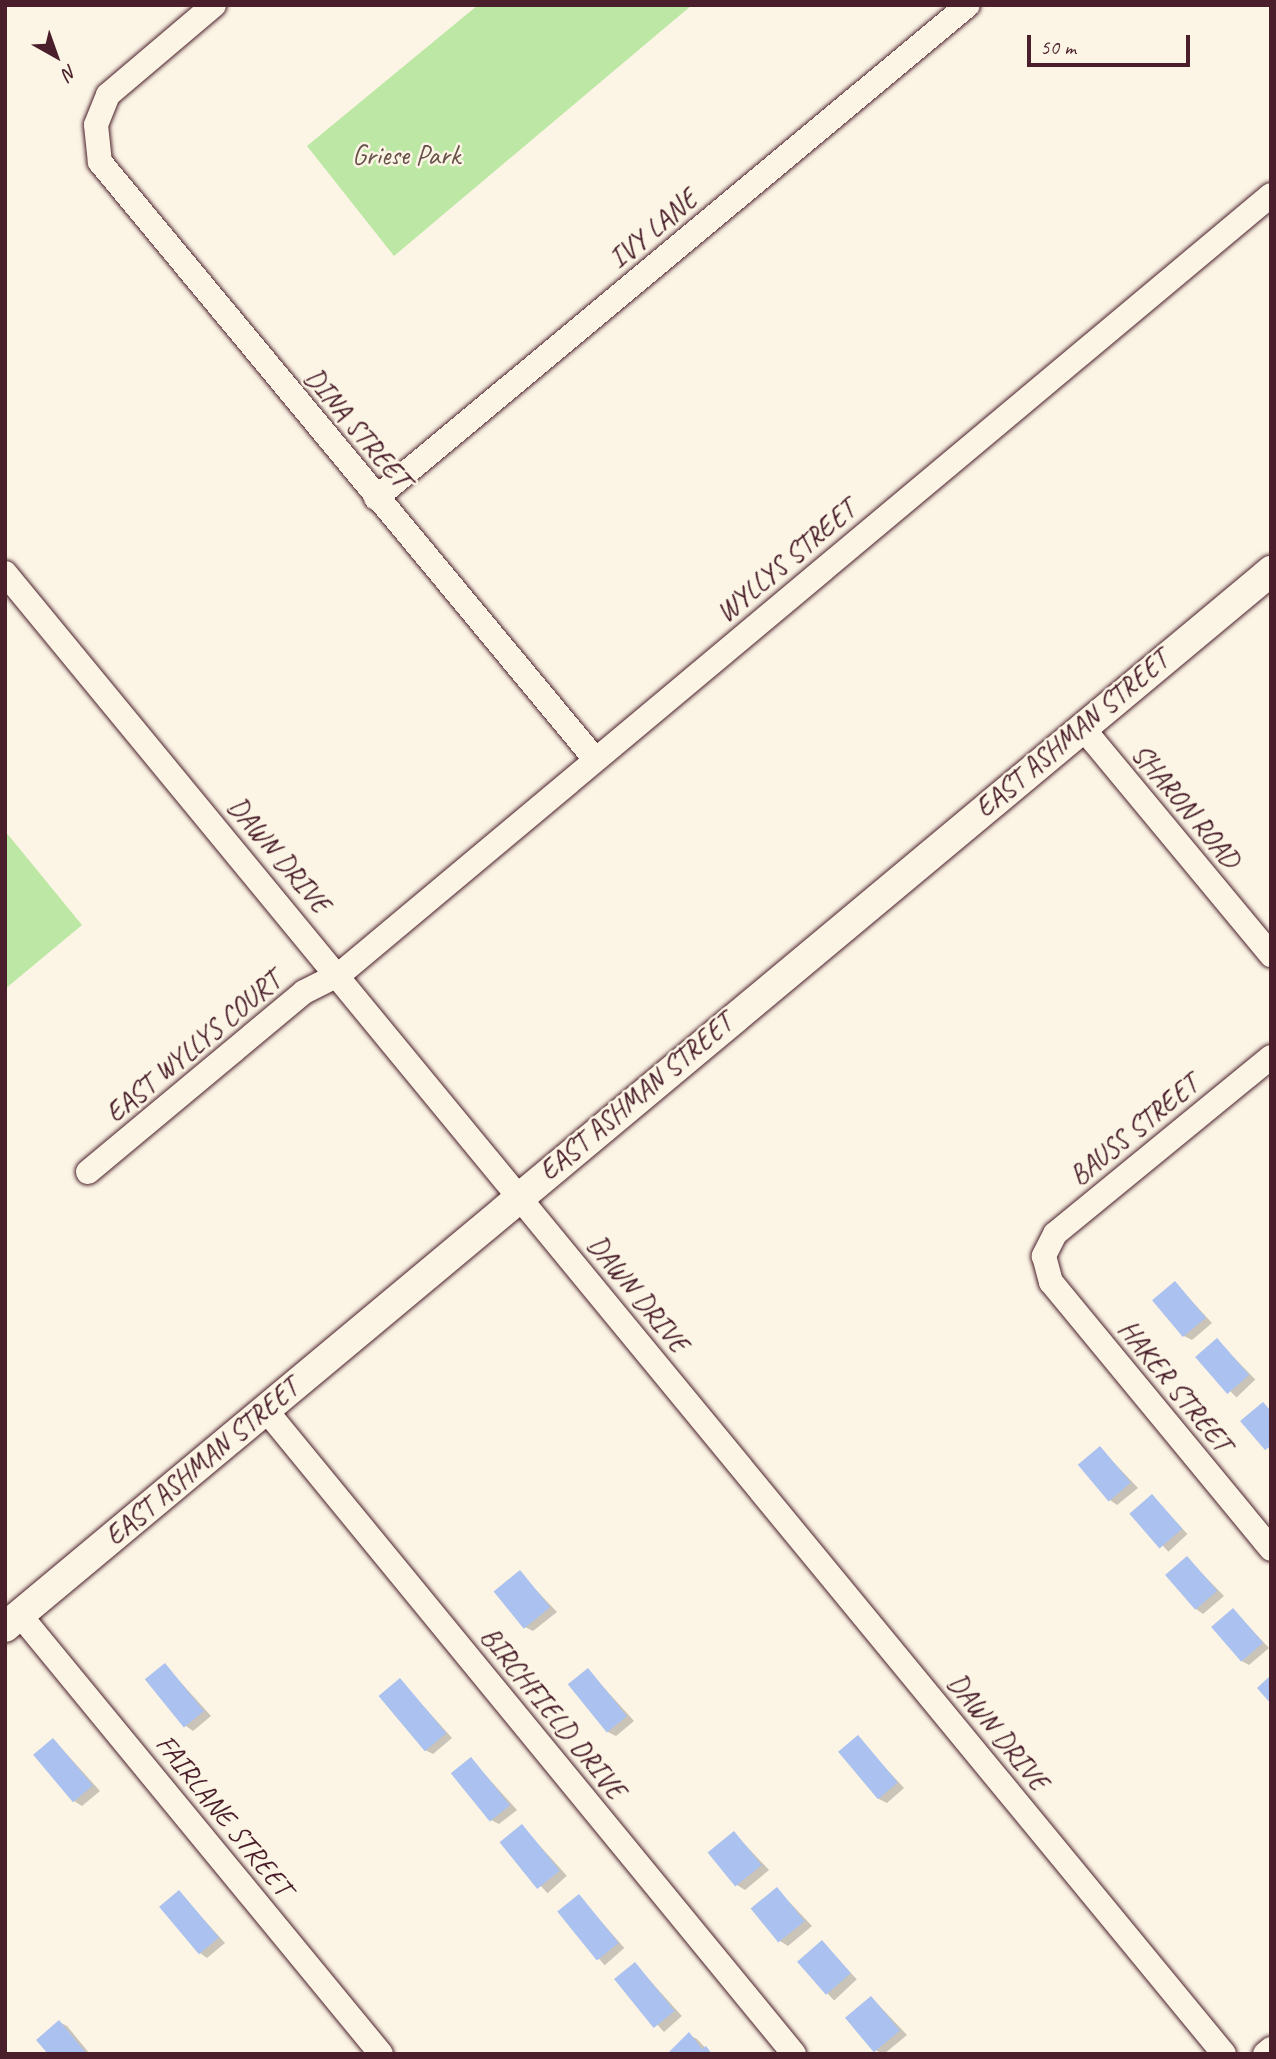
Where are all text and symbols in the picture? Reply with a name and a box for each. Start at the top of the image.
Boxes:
north arrow [21,21,91,91]
scale bar [1031,21,1194,65]
text: 50 m [1040,34,1076,60]
text: N [57,59,82,85]
park label: Griese Park [352,138,460,172]
street label: IVY LANE [603,183,703,275]
street label: DINA STREET [297,361,417,495]
street label: WYLLYS STREET [709,493,863,629]
street label: EAST ASHMAN STREET [968,643,1176,825]
street label: SHARON ROAD [1124,737,1248,875]
street label: DAWN DRIVE [221,790,337,920]
street label: EAST WYLLYS COURT [99,964,287,1130]
street label: EAST ASHMAN STREET [532,1006,740,1188]
street label: BAUSS STREET [1063,1068,1205,1192]
street label: DAWN DRIVE [580,1228,696,1360]
street label: HAKER STREET [1111,1313,1239,1459]
street label: EAST ASHMAN STREET [98,1371,306,1553]
street label: BIRCHFIELD DRIVE [473,1620,633,1806]
street label: DAWN DRIVE [940,1666,1056,1798]
street label: FAIRLANE STREET [149,1728,299,1902]

